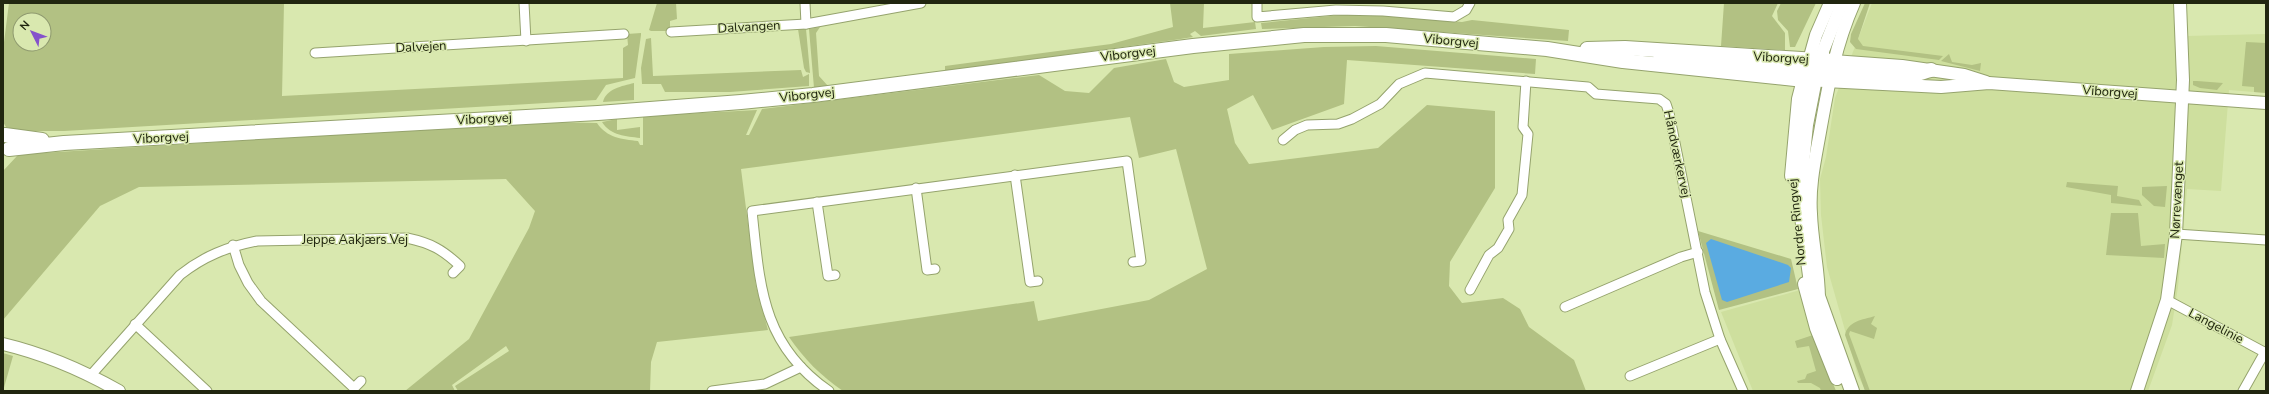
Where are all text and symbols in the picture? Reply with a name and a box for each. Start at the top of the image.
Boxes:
north arrow [12,12,52,52]
street label: Dalvangen [717,16,781,38]
text: N [17,18,33,34]
street label: Viborgvej [1422,30,1479,52]
street label: Dalvejen [395,37,447,57]
street label: Viborgvej [1098,42,1157,66]
street label: Viborgvej [1752,48,1809,68]
street label: Viborgvej [2081,81,2138,103]
street label: Viborgvej [777,83,836,107]
street label: Viborgvej [455,109,512,129]
street label: Håndværkervej [1659,109,1695,199]
street label: Viborgvej [132,128,189,148]
street label: Nørrevænget [2166,161,2188,239]
street label: Nordre Ringvej [1783,178,1811,266]
street label: Jeppe Aakjærs Vej [301,231,408,249]
street label: Langelinie [2185,304,2247,348]

